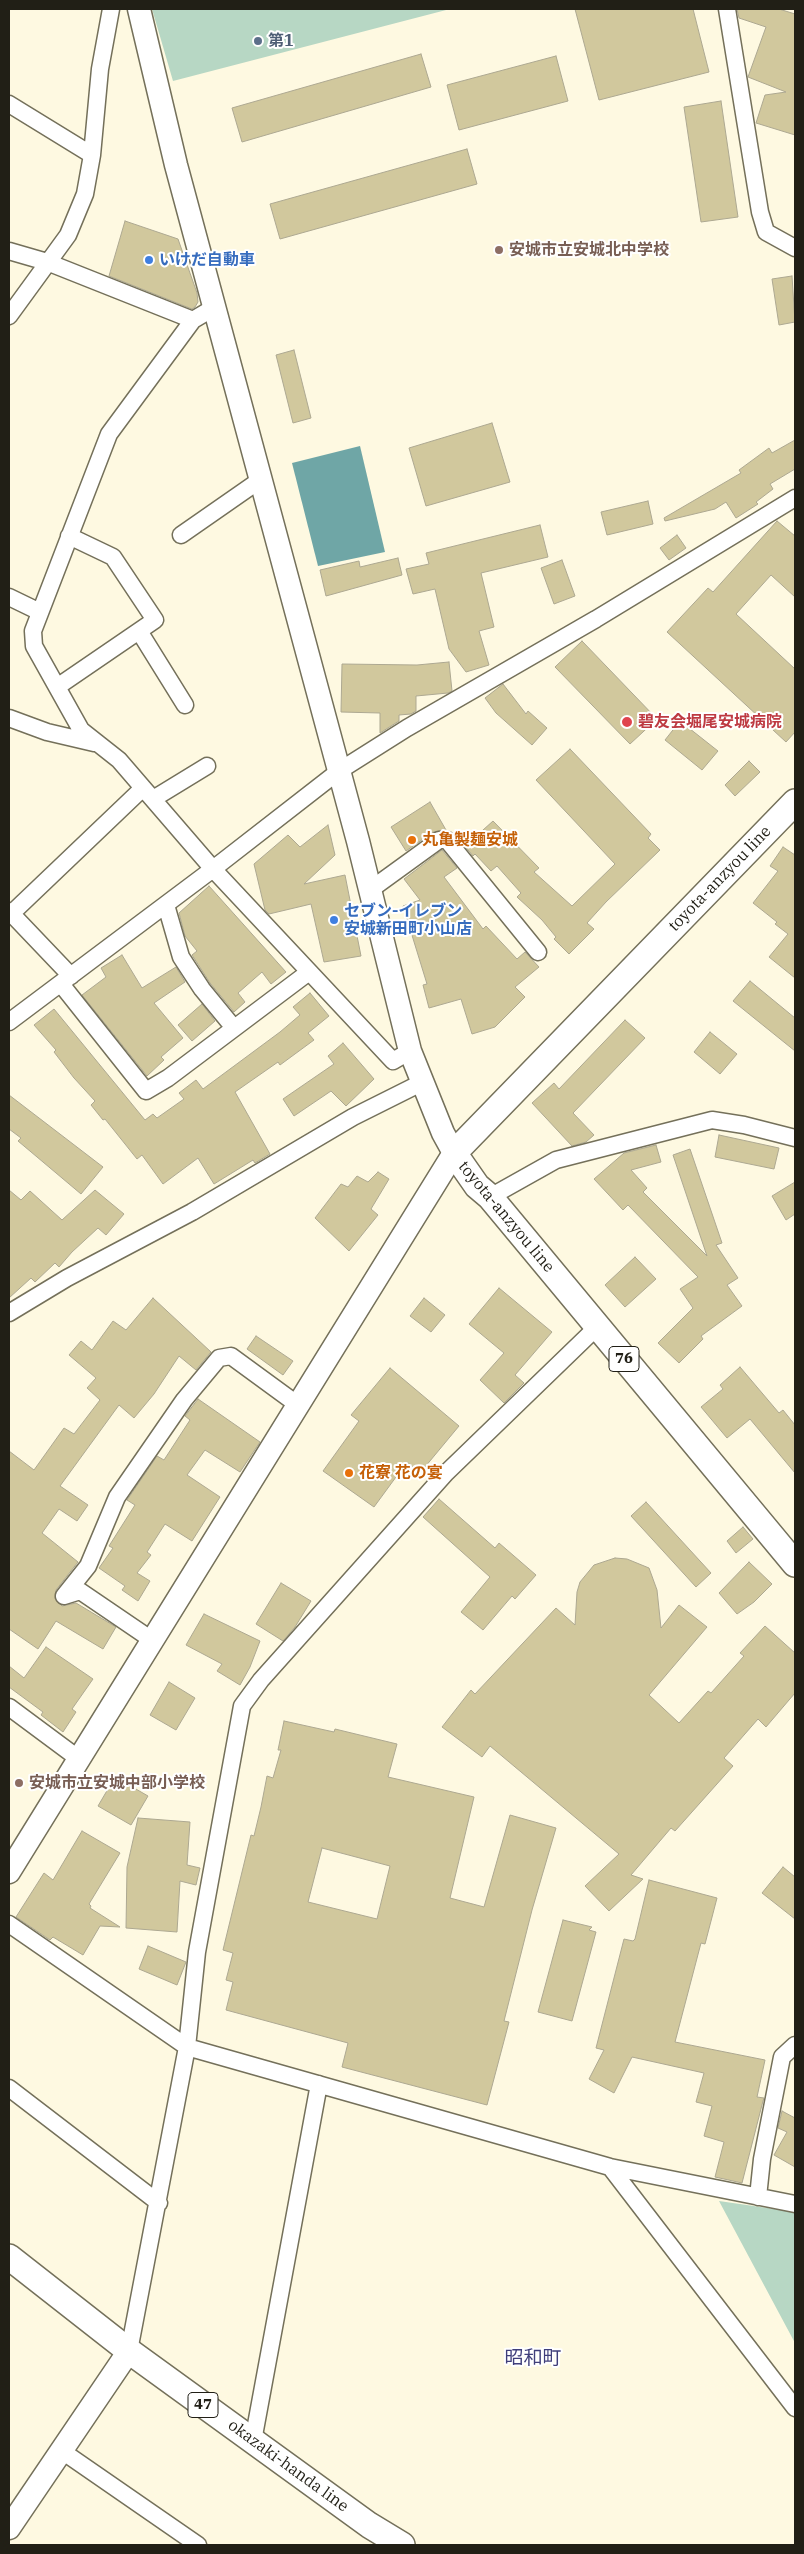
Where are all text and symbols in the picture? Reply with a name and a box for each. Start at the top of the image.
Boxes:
place label: 第1 [268,31,294,51]
marker: 第1 [252,35,264,47]
place label: 安城市立安城北中学校 [509,240,669,260]
marker: 安城市立安城北中学校 [493,244,505,256]
place label: いけだ自動車 [159,250,255,270]
marker: いけだ自動車 [143,254,155,266]
place label: 碧友会堀尾安城病院 [638,712,782,732]
marker: 碧友会堀尾安城病院 [620,715,634,729]
street label: toyota-anzyou line [665,822,775,936]
place label: 丸亀製麺安城 [422,830,518,850]
marker: 丸亀製麺安城 [406,834,418,846]
place label: セブン-イレブン 安城新田町小山店 [344,901,472,939]
marker: セブン-イレブン 安城新田町小山店 [328,914,340,926]
street label: toyota-anzyou line [454,1157,558,1277]
road number: 76 [609,1346,639,1372]
place label: 花寮 花の宴 [359,1463,443,1483]
marker: 花寮 花の宴 [343,1467,355,1479]
place label: 安城市立安城中部小学校 [29,1773,205,1793]
marker: 安城市立安城中部小学校 [13,1777,25,1789]
district label: 昭和町 [505,2348,561,2370]
road number: 47 [188,2392,218,2418]
street label: okazaki-handa line [224,2416,352,2516]

